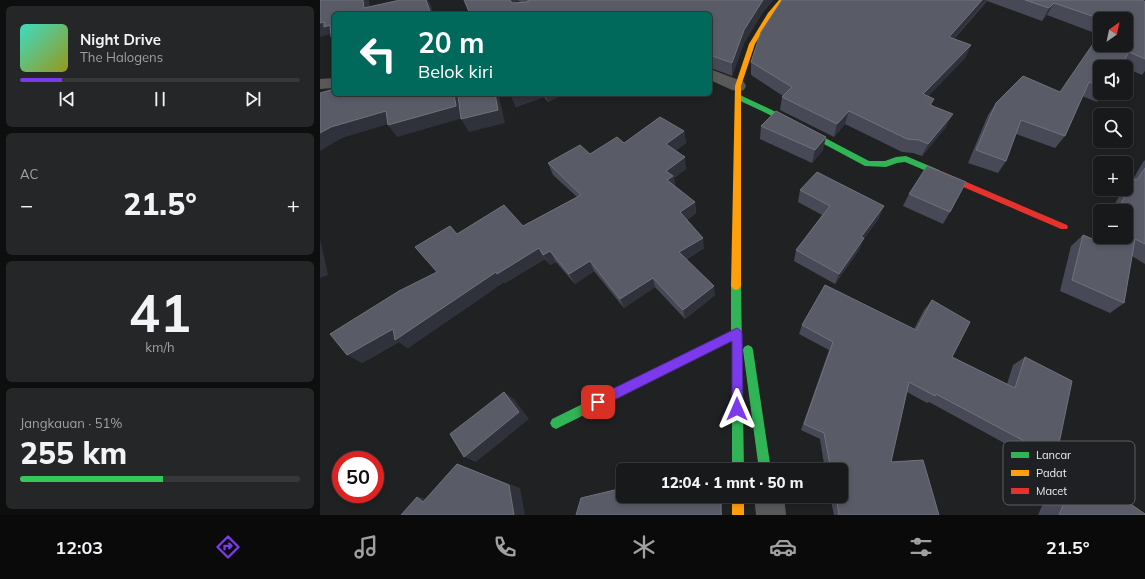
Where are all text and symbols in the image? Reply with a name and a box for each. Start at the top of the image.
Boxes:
north arrow [1093,12,1133,52]
map controls [1093,12,1133,244]
text: 20 m [418,25,484,60]
icon: left [352,28,404,80]
text: Night Drive [80,30,161,49]
text: The Halogens [80,49,163,65]
text: Belok kiri [418,60,493,83]
button: sound [1093,60,1133,100]
icon: previous [56,88,78,110]
icon: pause [149,88,171,110]
icon: next [242,88,264,110]
button: search [1093,108,1133,148]
button: + [1093,156,1133,196]
text: AC [20,166,38,182]
text: 21.5° [123,185,197,223]
text: − [20,191,33,219]
text: + [287,191,300,219]
button: − [1093,204,1133,244]
text: 41 [129,280,191,345]
text: km/h [145,339,175,355]
pin [581,385,615,419]
position arrow [716,388,758,430]
icon: arrive [587,391,609,413]
text: Jangkauan · 51% [20,415,122,431]
text: 255 km [20,434,127,472]
legend [1003,441,1135,505]
text: Lancar [1036,448,1071,462]
speed limit sign: 50 [332,451,384,503]
text: Padat [1036,466,1067,480]
text: 12:04 · 1 mnt · 50 m [661,473,803,492]
text: Macet [1036,484,1067,498]
icon: directions [214,533,242,561]
icon: music [352,533,380,561]
icon: phone [491,533,519,561]
icon: climate [630,533,658,561]
icon: car [769,533,797,561]
icon: filters [907,533,935,561]
text: 12:03 [55,536,103,559]
text: 21.5° [1046,536,1090,559]

